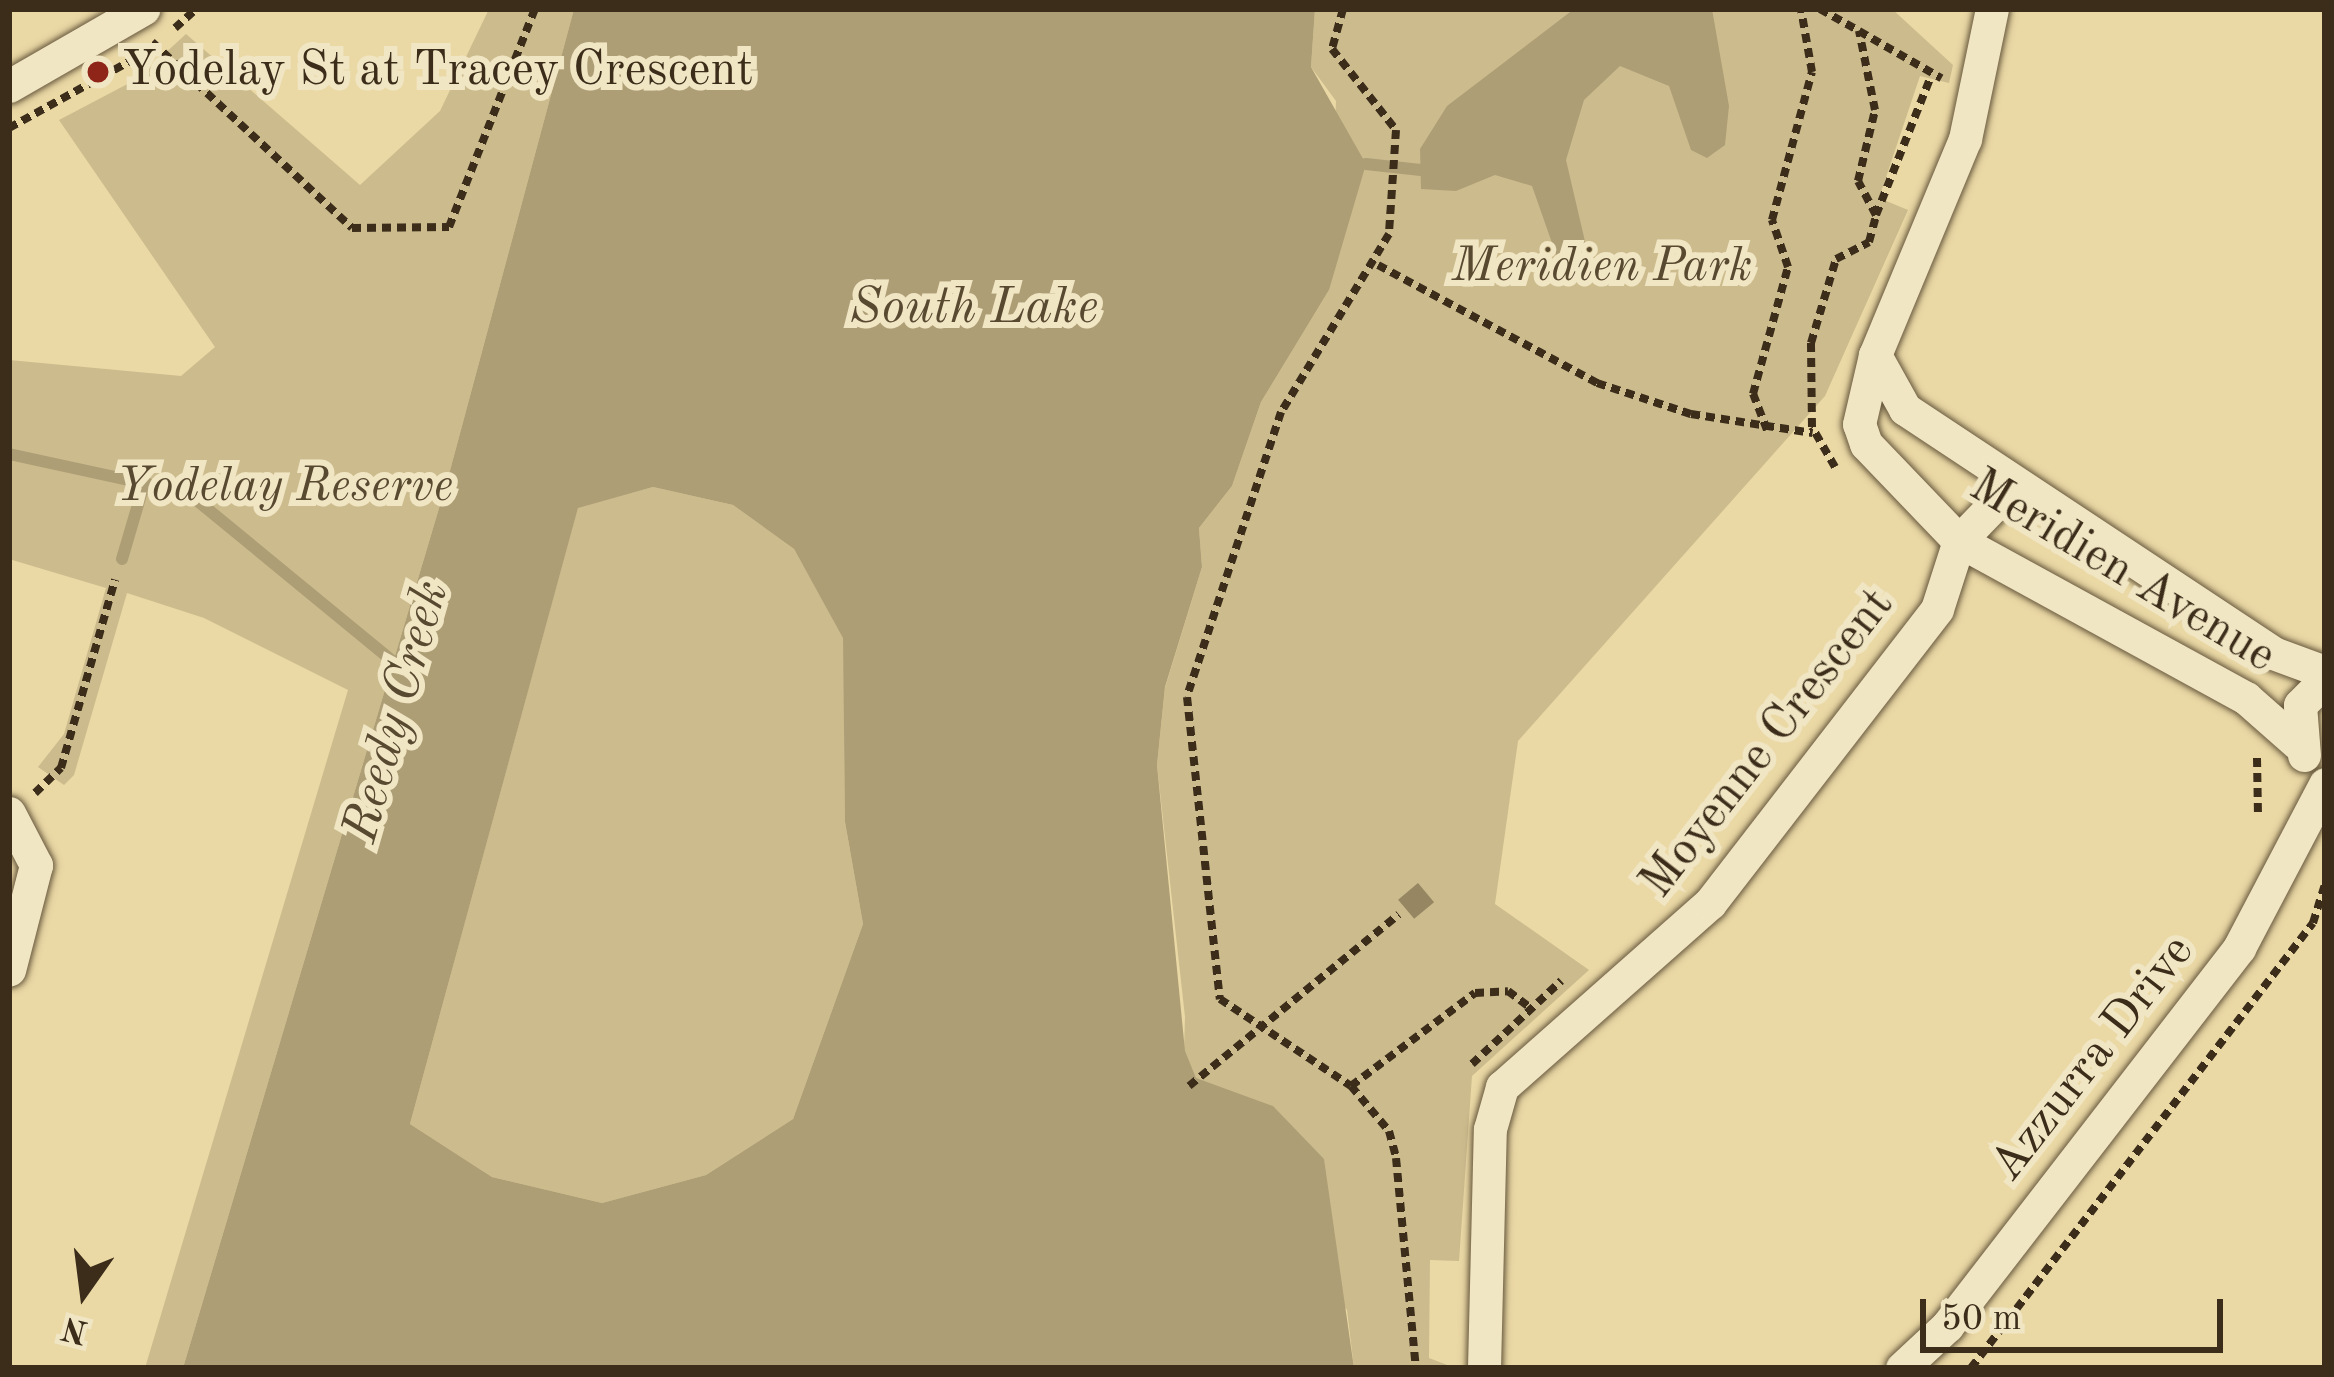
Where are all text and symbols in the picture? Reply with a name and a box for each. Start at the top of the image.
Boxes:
place label: Yodelay St at Tracey Crescent [122,43,753,101]
marker: Yodelay St at Tracey Crescent [85,59,111,85]
park label: Meridien Park [1452,239,1752,297]
water label: South Lake [850,278,1098,340]
street label: Meridien Avenue [1959,458,2285,686]
park label: Yodelay Reserve [117,459,453,517]
water label: Reedy Creek [332,574,464,850]
street label: Moyenne Crescent [1629,578,1907,910]
street label: Azzurra Drive [1979,925,2207,1193]
north arrow [24,1233,144,1353]
scale bar [1926,1275,2229,1349]
text: 50 m [1941,1302,2021,1338]
text: N [59,1309,91,1347]

